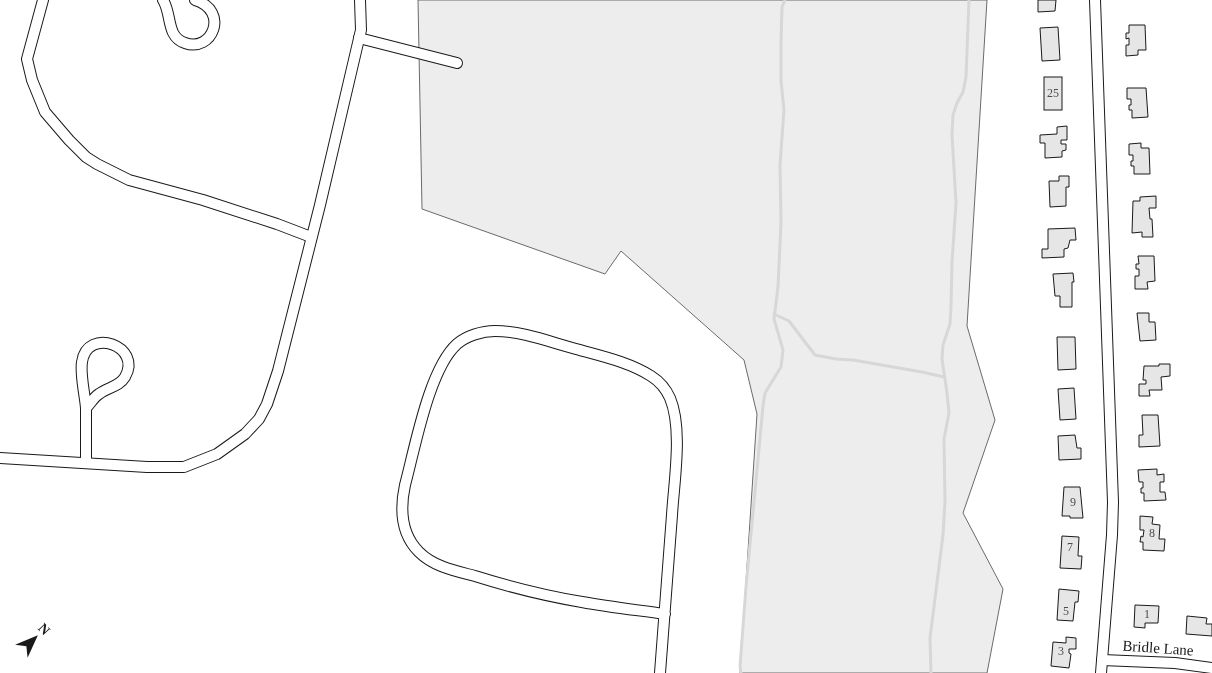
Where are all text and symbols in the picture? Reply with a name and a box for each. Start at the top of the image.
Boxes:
house number: 25 [1047,86,1059,100]
house number: 9 [1070,495,1076,509]
house number: 8 [1149,526,1155,540]
house number: 7 [1067,540,1073,554]
house number: 5 [1063,604,1069,618]
house number: 1 [1144,607,1150,621]
north arrow [10,613,60,663]
text: N [35,620,53,638]
street label: Bridle Lane [1122,638,1194,658]
house number: 3 [1058,644,1064,658]

